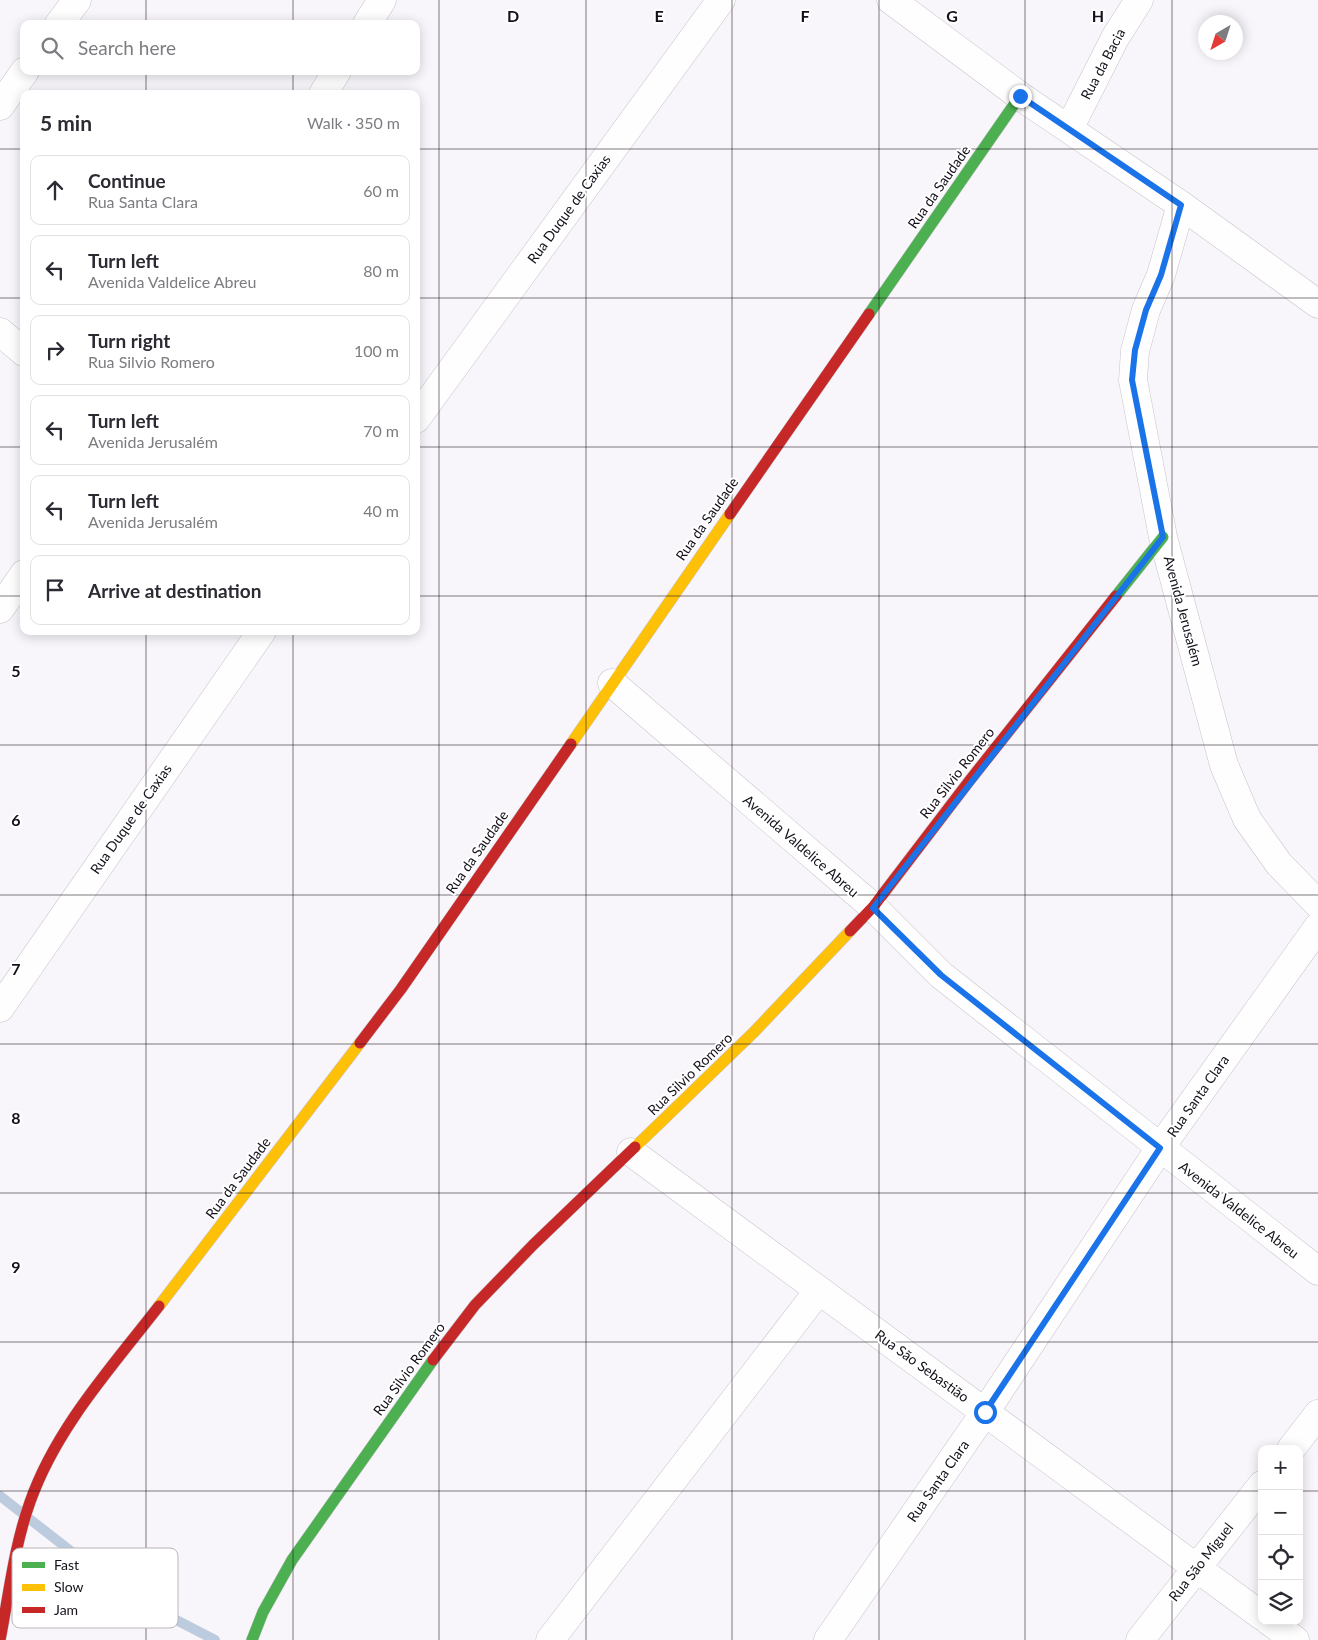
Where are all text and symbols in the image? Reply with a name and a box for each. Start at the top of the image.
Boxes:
text: D [507,6,519,25]
text: E [654,6,664,25]
text: F [800,6,810,25]
text: G [946,6,958,25]
text: H [1092,6,1104,25]
north arrow [1198,15,1243,60]
search box [20,20,420,75]
street label: Rua da Bacia [1077,25,1128,102]
icon: search [38,34,66,62]
text: Search here [78,36,176,59]
route end [1009,85,1032,108]
text: 5 min [40,110,92,135]
text: Walk · 350 m [307,113,400,132]
street label: Rua da Saudade [904,142,974,232]
street label: Rua Duque de Caxias [523,151,614,266]
text: Continue [88,169,166,192]
icon: ahead [41,176,69,204]
text: 60 m [363,181,399,200]
text: Rua Santa Clara [88,192,198,211]
text: Turn left [88,249,159,272]
icon: left [41,256,69,284]
text: 80 m [363,261,399,280]
text: Avenida Valdelice Abreu [88,272,256,291]
text: Turn right [88,329,170,352]
icon: right [41,336,69,364]
text: 100 m [354,341,399,360]
text: Rua Silvio Romero [88,352,215,371]
text: Turn left [88,409,159,432]
icon: left [41,416,69,444]
text: 70 m [363,421,399,440]
text: Avenida Jerusalém [88,432,218,451]
street label: Rua da Saudade [672,474,742,564]
text: Turn left [88,489,159,512]
icon: left [41,496,69,524]
text: 40 m [363,501,399,520]
text: Avenida Jerusalém [88,512,218,531]
street label: Avenida Jerusalém [1161,554,1206,668]
icon: arrive [41,576,69,604]
text: Arrive at destination [88,579,261,602]
text: 5 [11,661,21,680]
street label: Rua Silvio Romero [916,724,998,822]
street label: Rua Duque de Caxias [86,760,175,877]
street label: Avenida Valdelice Abreu [740,791,863,900]
street label: Rua da Saudade [442,807,512,897]
text: 6 [11,810,21,829]
text: 7 [11,959,21,978]
street label: Rua Silvio Romero [644,1029,736,1118]
street label: Rua Santa Clara [1163,1051,1232,1140]
text: 8 [11,1108,21,1127]
street label: Rua da Saudade [201,1134,274,1222]
street label: Avenida Valdelice Abreu [1176,1158,1303,1262]
text: 9 [11,1257,21,1276]
street label: Rua Silvio Romero [369,1319,448,1419]
street label: Rua São Sebastião [872,1326,973,1405]
route start [974,1401,997,1424]
street label: Rua Santa Clara [903,1436,972,1525]
map controls [1258,1445,1303,1625]
button: + [1258,1445,1303,1490]
button: − [1258,1490,1303,1535]
street label: Rua São Miguel [1165,1519,1236,1604]
button: locate [1258,1535,1303,1580]
legend [12,1548,178,1628]
text: Fast [54,1556,79,1573]
text: Slow [54,1578,84,1595]
button: layers [1258,1580,1303,1625]
text: Jam [54,1601,78,1618]

